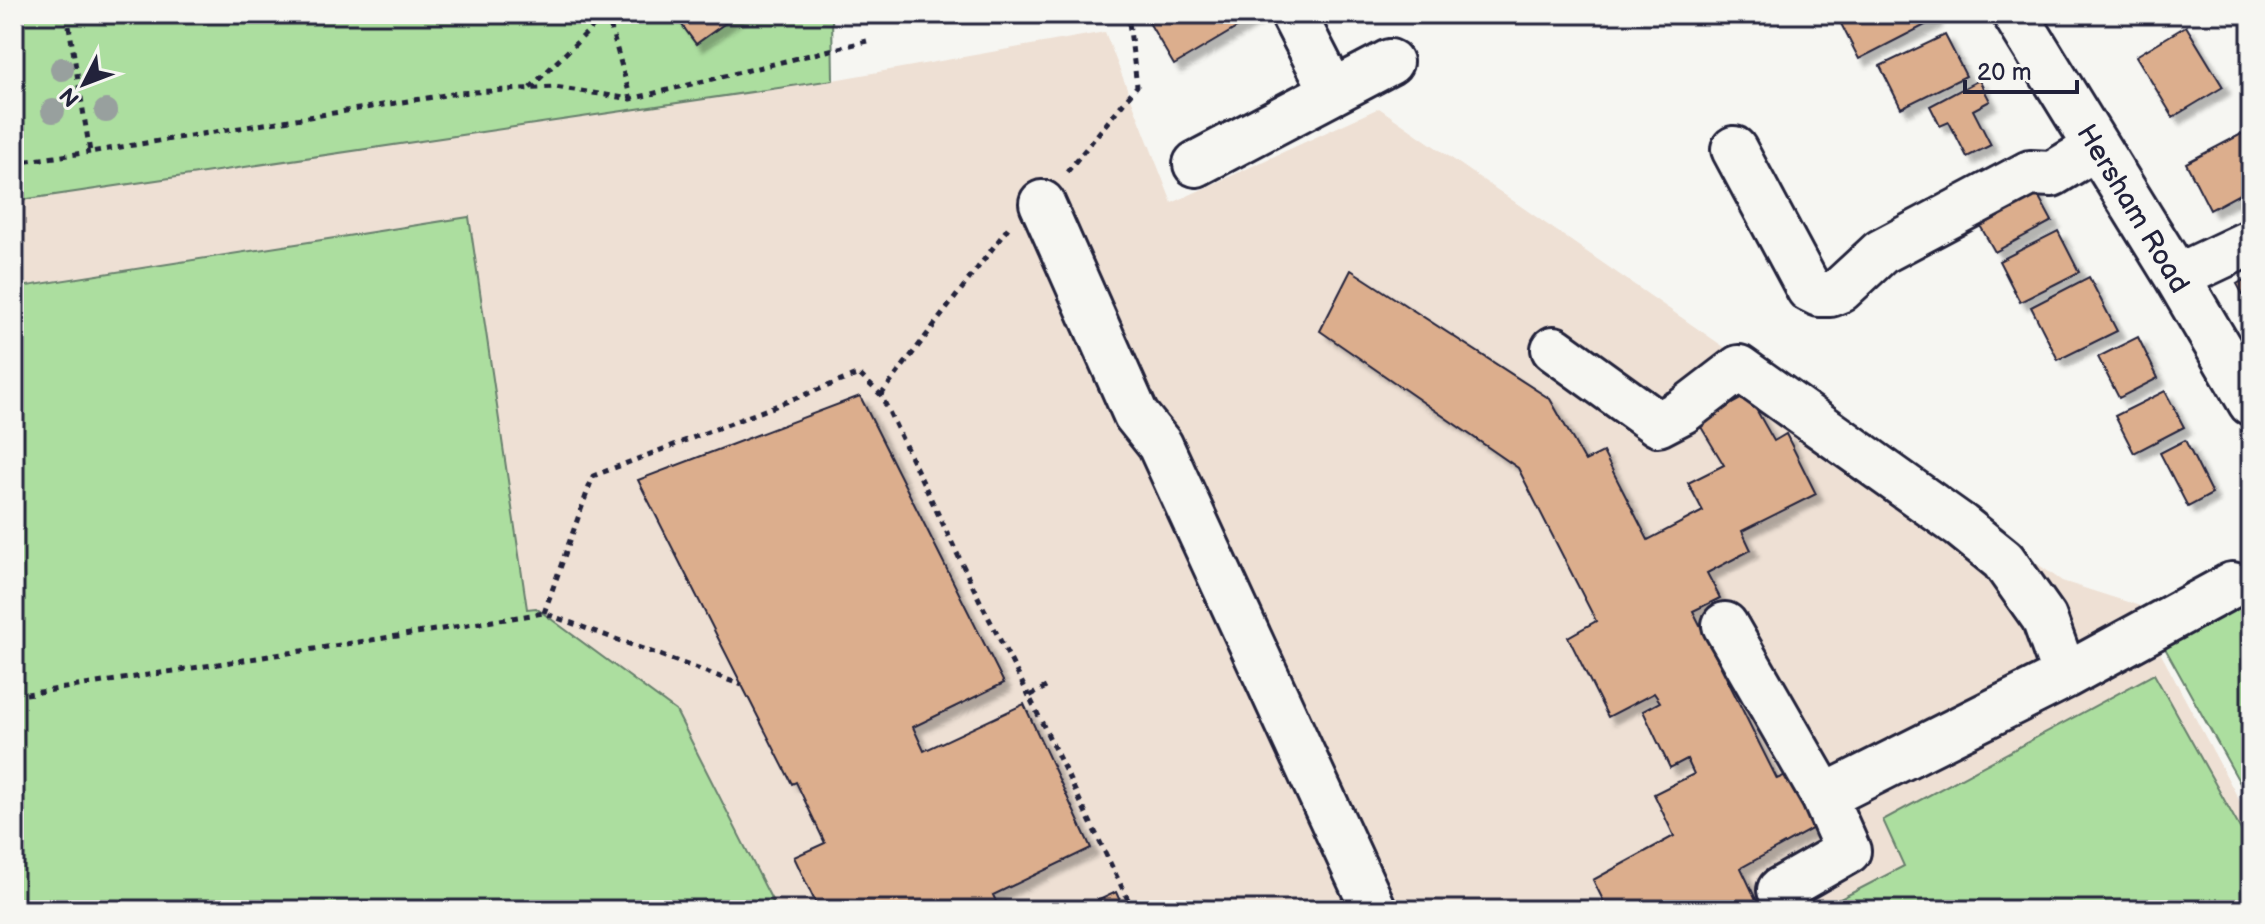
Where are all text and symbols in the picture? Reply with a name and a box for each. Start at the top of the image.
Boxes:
north arrow [44,44,124,124]
scale bar [1965,44,2077,94]
text: 20 m [1977,58,2032,87]
text: N [55,81,86,112]
street label: Hersham Road [2069,119,2196,299]

